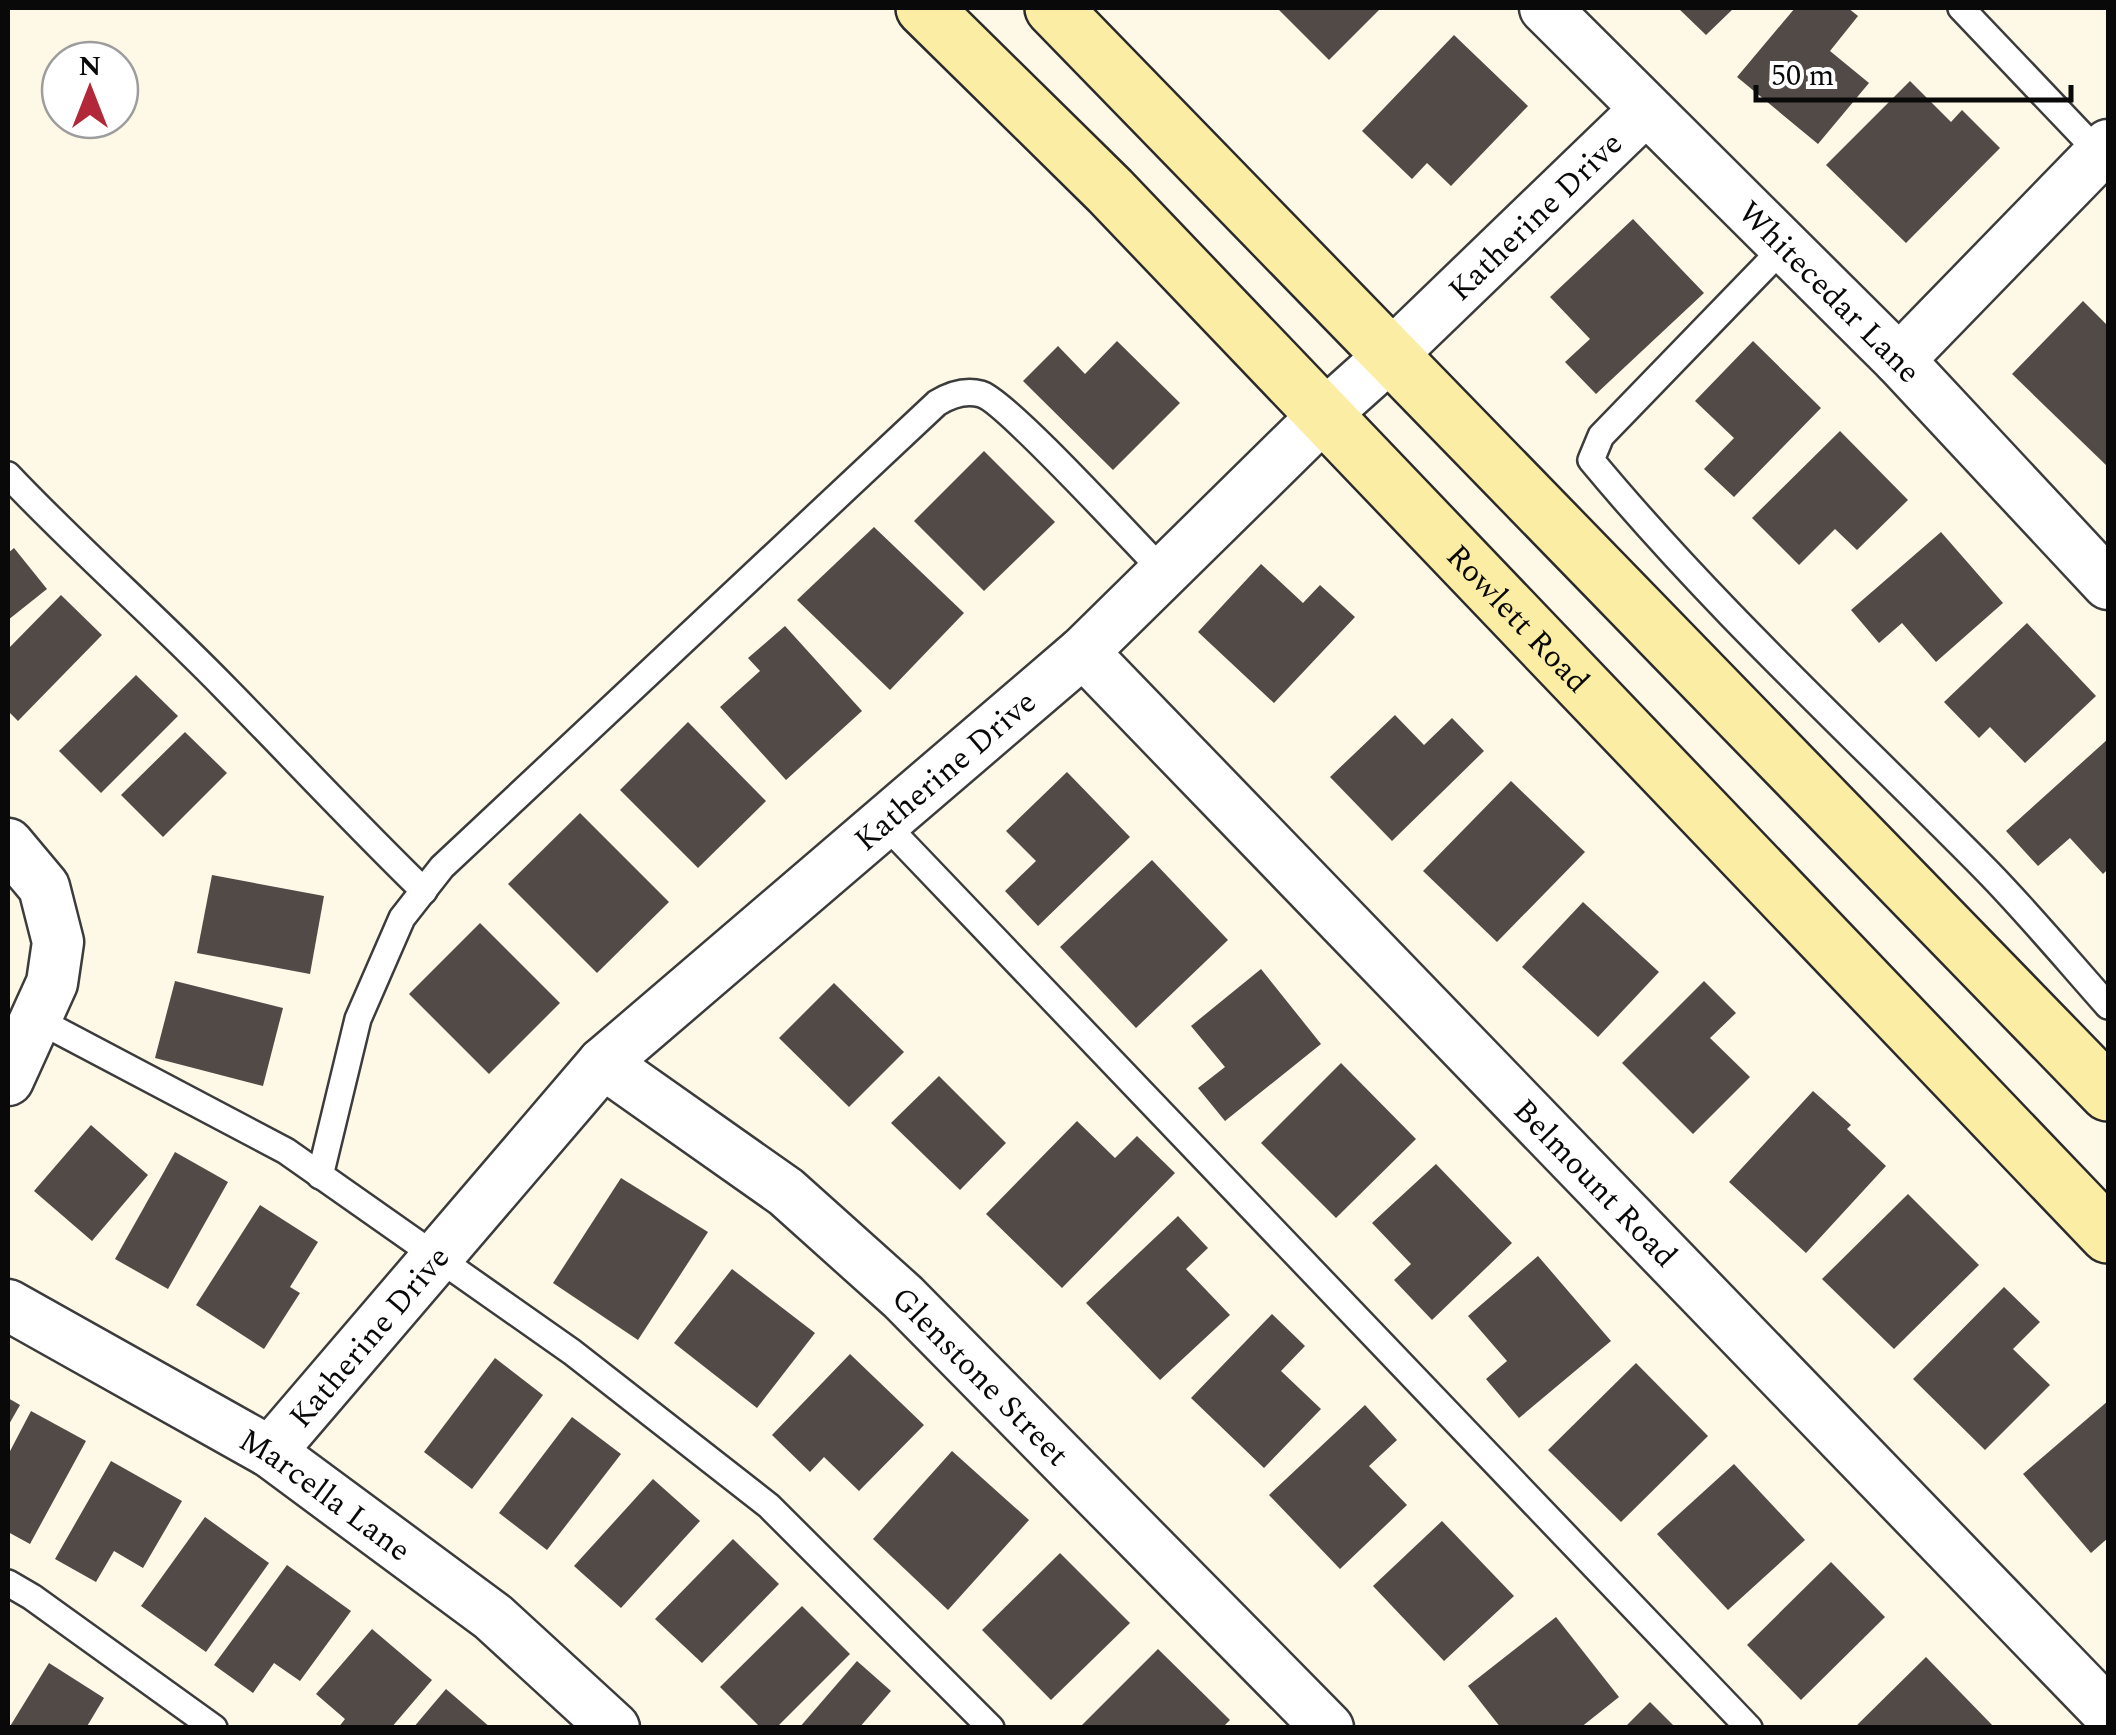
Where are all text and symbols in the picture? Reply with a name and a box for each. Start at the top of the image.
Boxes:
north arrow [40,40,140,140]
scale bar [1756,40,2071,102]
text: N [79,45,101,88]
text: 50 m [1771,53,1834,99]
street label: Katherine Drive [1437,121,1635,314]
street label: Whitecedar Lane [1726,190,1932,395]
street label: Rowlett Road [1434,534,1601,705]
street label: Katherine Drive [844,679,1048,864]
street label: Belmount Road [1501,1088,1688,1280]
street label: Katherine Drive [278,1235,462,1440]
street label: Glenstone Street [879,1276,1080,1478]
street label: Marcella Lane [230,1416,421,1574]

